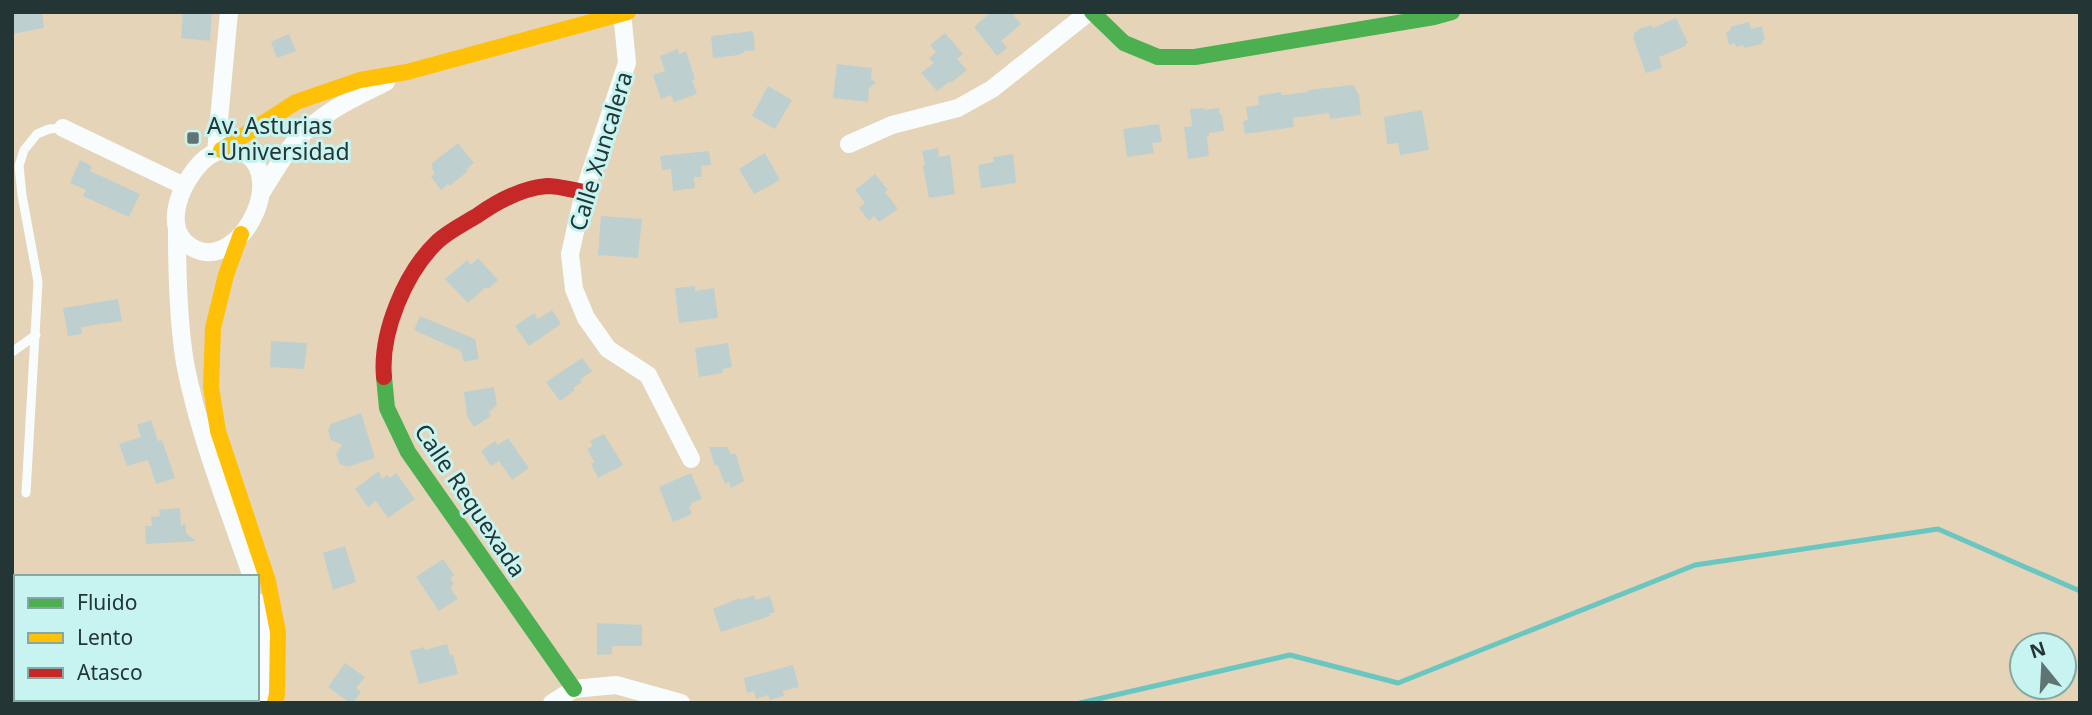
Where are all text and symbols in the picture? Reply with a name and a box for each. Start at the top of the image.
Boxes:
street label: Calle Xuncalera [561,67,639,235]
place label: Av. Asturias - Universidad [207,109,350,167]
marker: Av. Asturias - Universidad [185,130,201,146]
street label: Calle Requexada [408,417,534,583]
legend [14,575,259,701]
text: Fluido [77,588,137,616]
text: Lento [77,623,133,651]
north arrow [2008,631,2078,701]
text: N [2026,635,2049,665]
text: Atasco [77,658,143,686]

